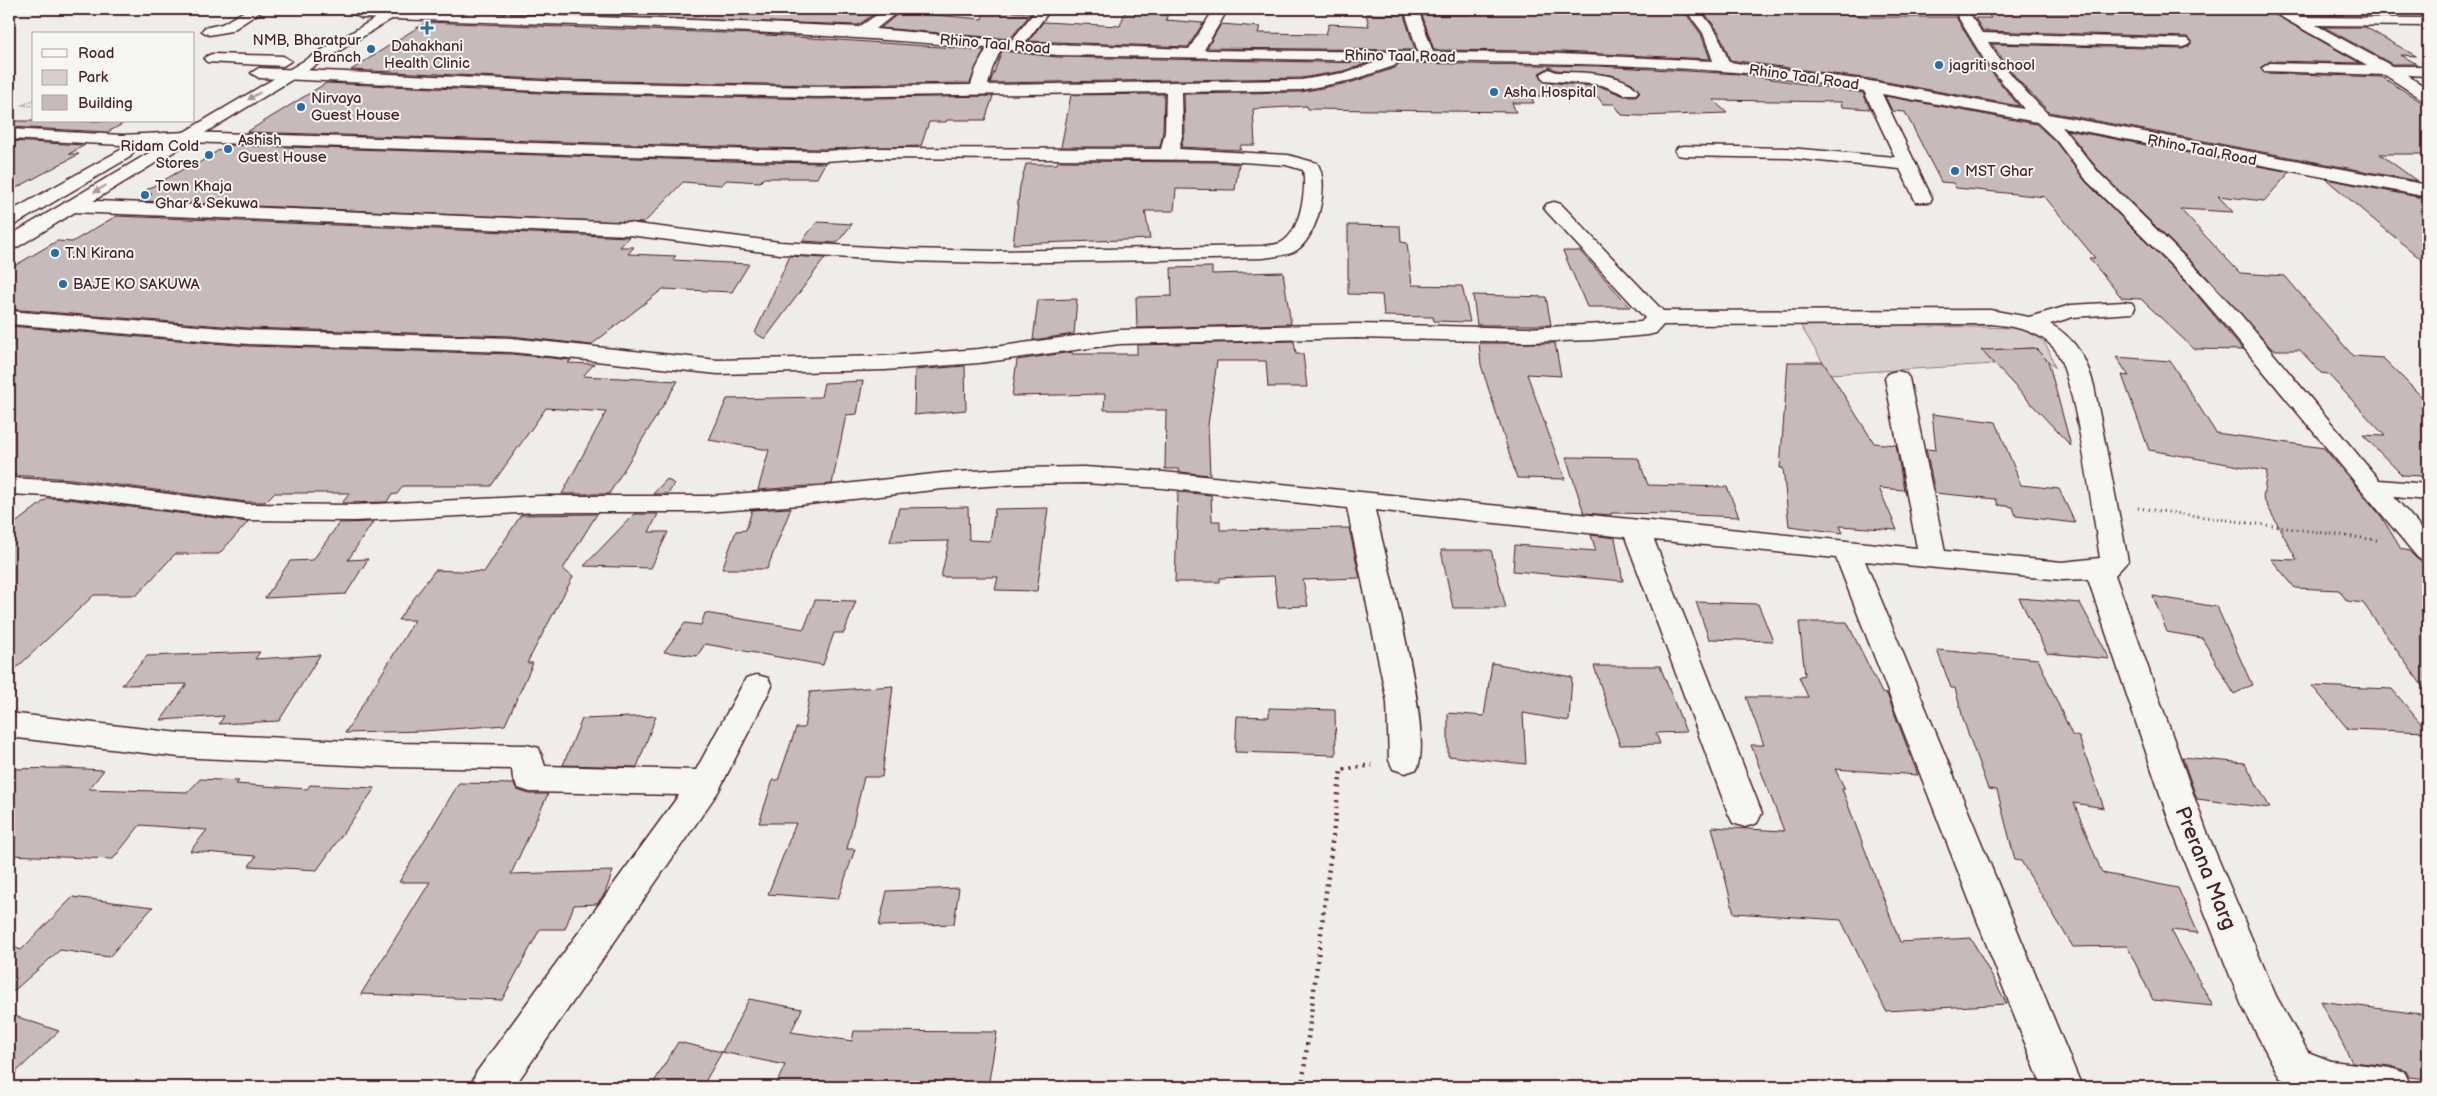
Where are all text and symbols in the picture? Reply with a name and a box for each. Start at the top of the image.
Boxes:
marker: Dahakhani Health Clinic [420,21,434,35]
street label: Rhino Taal Road [939,30,1051,59]
place label: NMB, Bharatpur Branch [252,31,362,67]
legend [32,32,195,122]
place label: Dahakhani Health Clinic [384,37,470,73]
marker: NMB, Bharatpur Branch [365,43,377,55]
text: Road [78,44,114,63]
street label: Rhino Taal Road [1344,46,1456,67]
place label: jagriti school [1948,56,2035,75]
marker: jagriti school [1933,59,1945,71]
street label: Rhino Taal Road [1748,60,1860,95]
text: Park [78,68,109,87]
place label: Asha Hospital [1504,83,1596,102]
marker: Asha Hospital [1488,86,1500,98]
place label: Nirvaya Guest House [311,89,400,125]
one-way arrow [247,92,260,101]
text: Building [78,94,133,113]
marker: Nirvaya Guest House [295,101,307,113]
place label: Ashish Guest House [238,131,327,167]
street label: Rhino Taal Road [2146,131,2258,170]
place label: Ridam Cold Stores [120,137,200,173]
marker: Ashish Guest House [222,143,234,155]
marker: Ridam Cold Stores [203,149,215,161]
place label: MST Ghar [1965,162,2034,181]
marker: MST Ghar [1949,165,1961,177]
place label: Town Khaja Ghar & Sekuwa [155,177,258,213]
one-way arrow [93,185,106,194]
marker: Town Khaja Ghar & Sekuwa [139,189,151,201]
place label: T.N Kirana [65,244,134,263]
marker: T.N Kirana [49,247,61,259]
place label: BAJE KO SAKUWA [73,275,201,294]
marker: BAJE KO SAKUWA [57,278,69,290]
street label: Prerana Marg [2169,803,2242,933]

